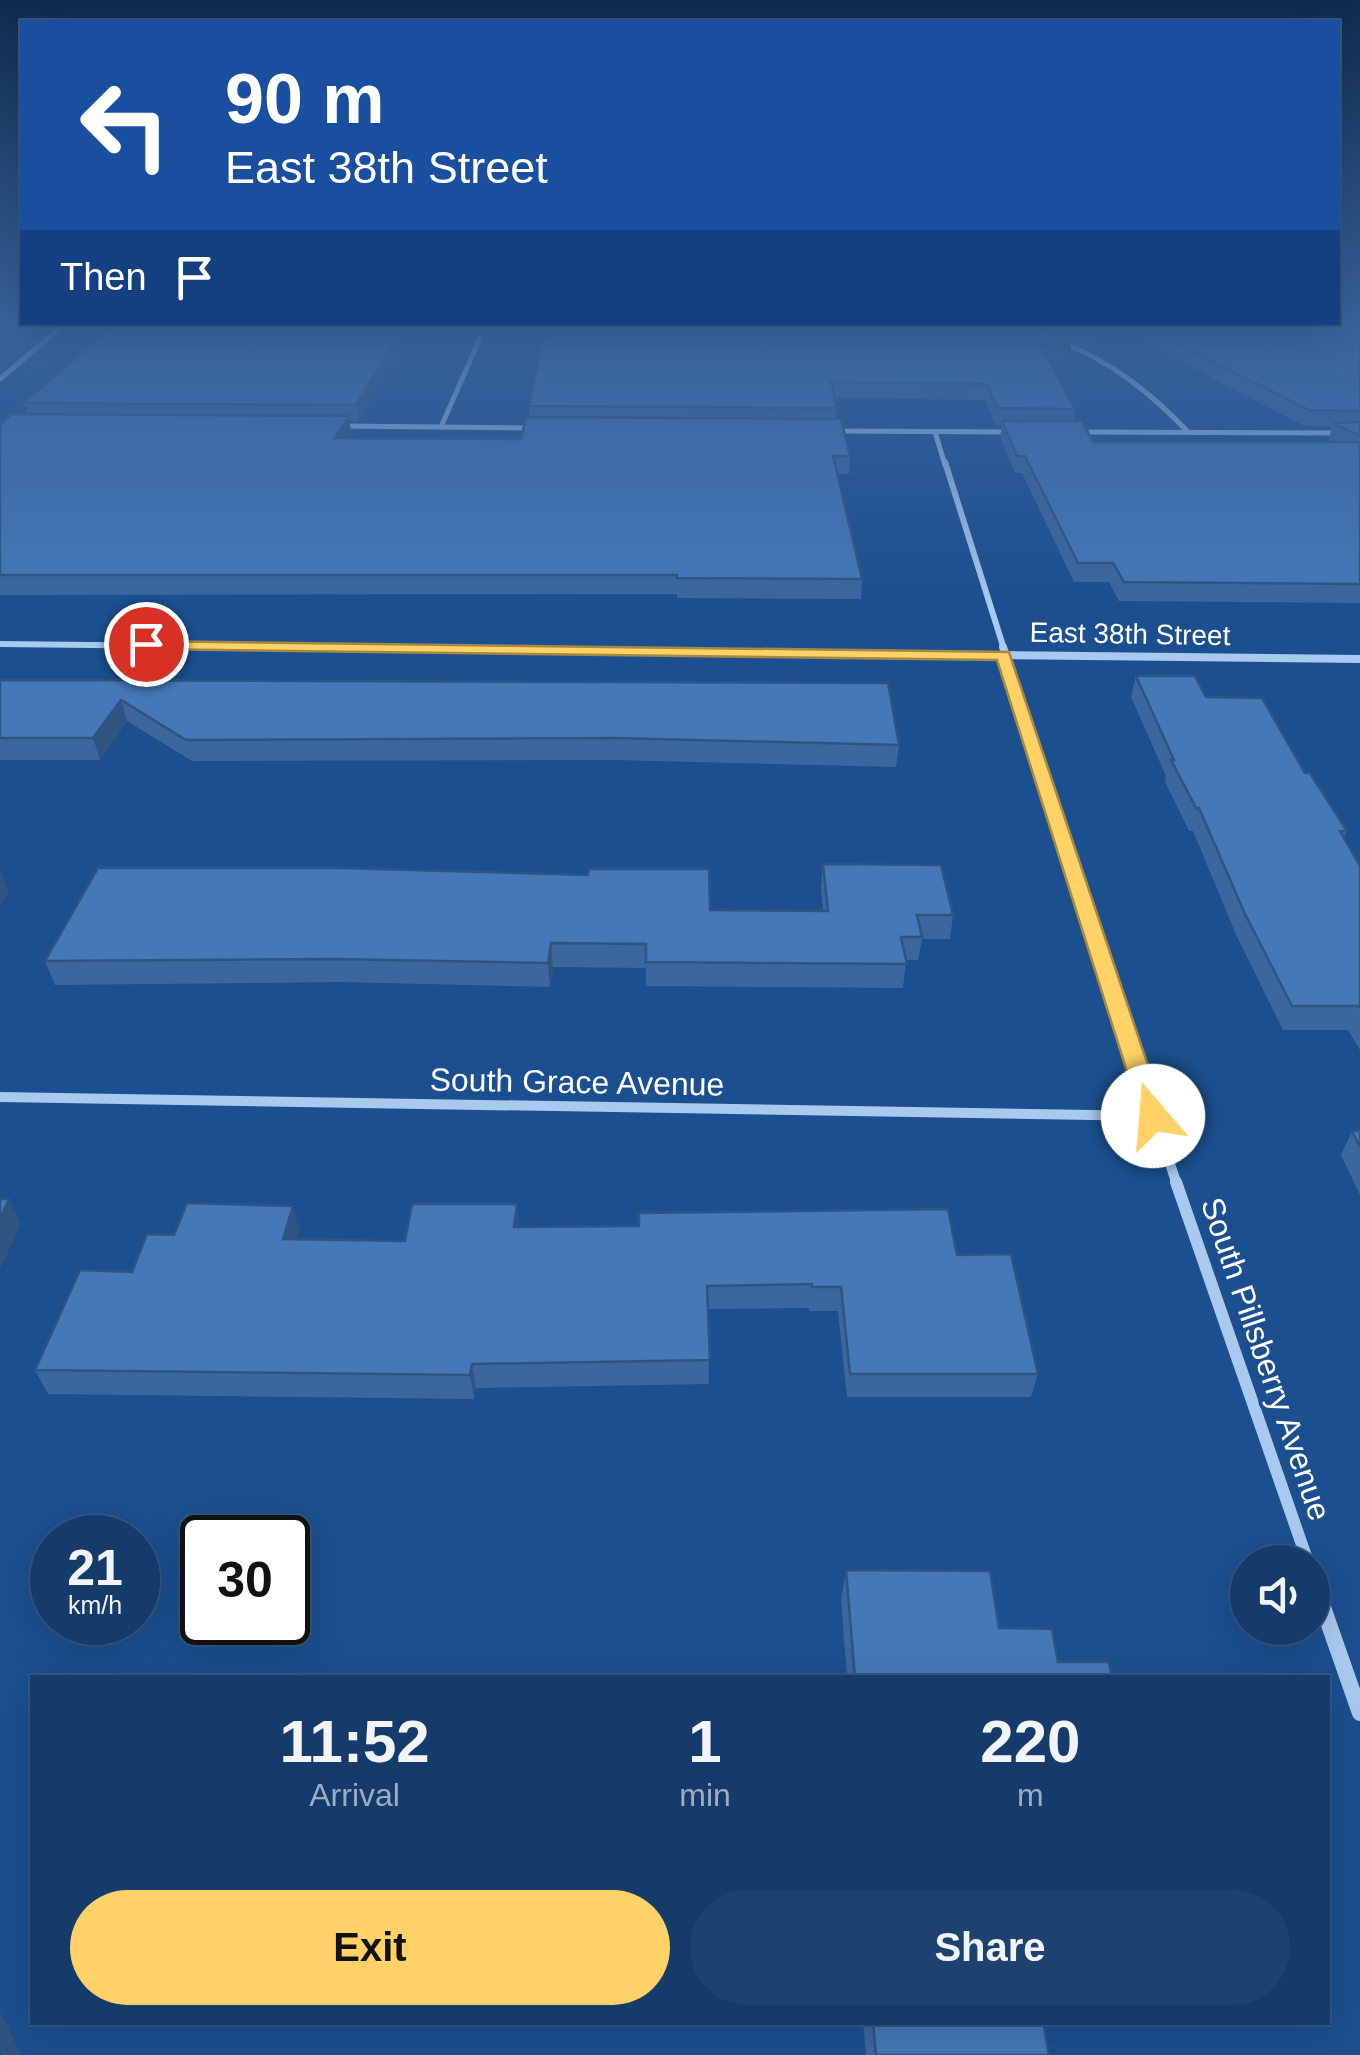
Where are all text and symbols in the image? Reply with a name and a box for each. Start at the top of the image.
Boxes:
icon: left [60,60,190,190]
text: 90 m [225,60,385,138]
text: East 38th Street [225,142,548,193]
icon: arrive [167,250,222,305]
text: Then [60,256,147,298]
pin [104,602,189,687]
icon: arrive [119,617,174,672]
street label: East 38th Street [1029,617,1231,651]
street label: South Grace Avenue [429,1061,725,1103]
position arrow [1101,1064,1205,1168]
street label: South Pillsberry Avenue [1194,1193,1338,1525]
speed limit sign: 30 [180,1515,310,1645]
text: 21 [67,1540,123,1596]
map controls [1230,1545,1330,1645]
button: sound [1230,1545,1330,1645]
text: km/h [68,1591,122,1619]
text: 11:52 [280,1708,430,1775]
text: 1 [688,1708,722,1775]
text: 220 [980,1708,1080,1775]
text: Arrival [309,1777,400,1813]
text: min [679,1777,731,1813]
text: m [1017,1777,1044,1813]
button: Exit [70,1890,670,2005]
button: Share [690,1890,1290,2005]

